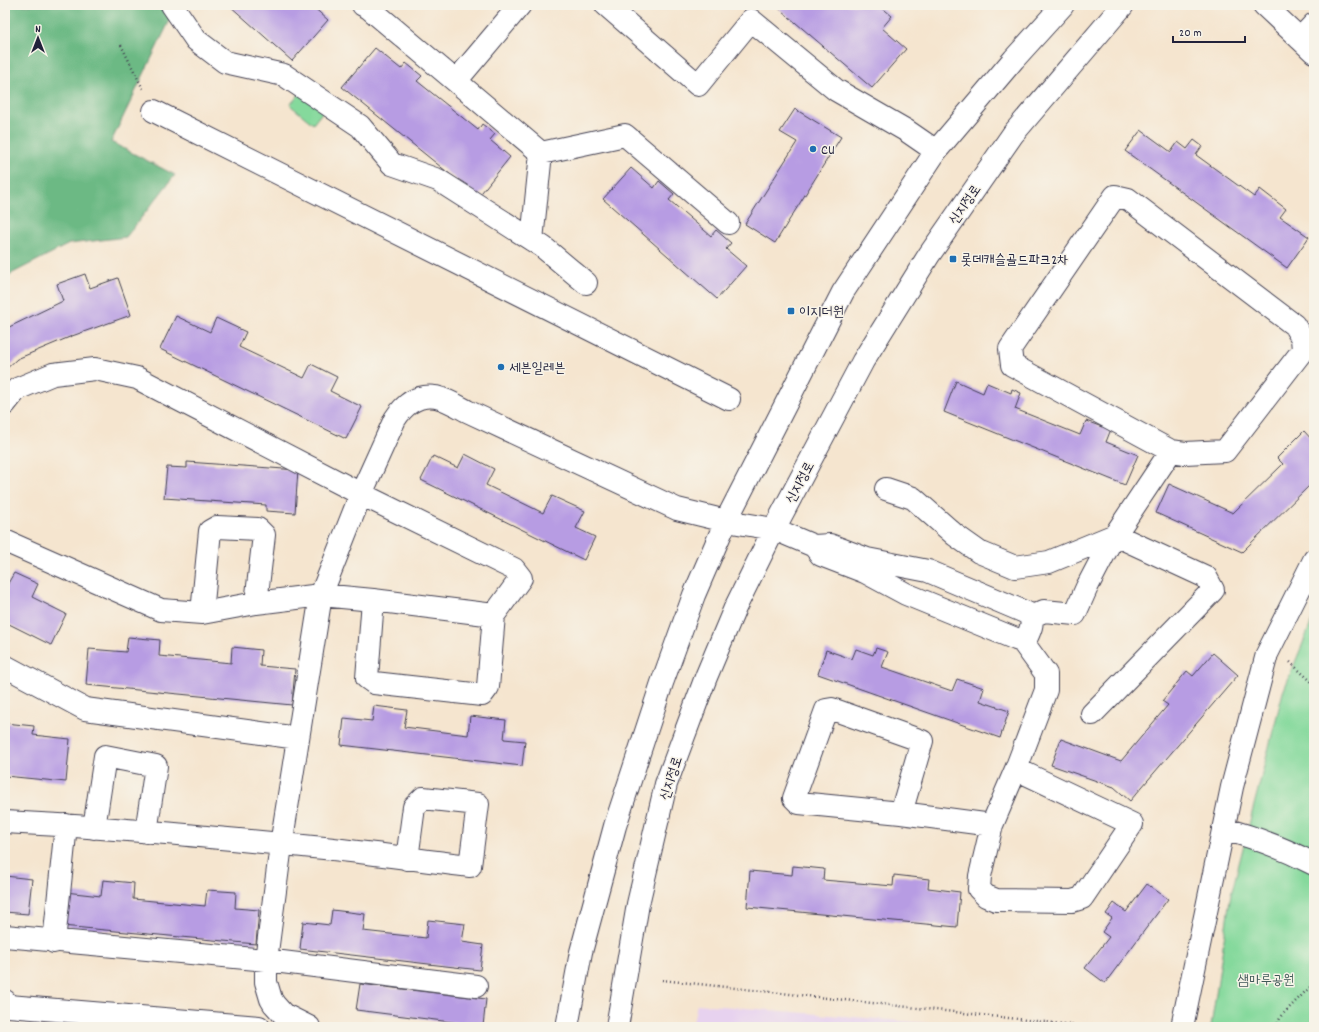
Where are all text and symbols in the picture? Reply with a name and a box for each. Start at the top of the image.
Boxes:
north arrow [18,18,58,58]
scale bar [1173,18,1245,44]
text: N [35,22,41,38]
text: 20 m [1179,25,1202,42]
place label: CU [821,141,835,161]
marker: CU [808,144,818,154]
street label: 신지정로 [945,181,987,229]
place label: 롯데캐슬골드파크2차 [961,251,1069,271]
marker: 롯데캐슬골드파크2차 [948,254,958,264]
place label: 이지더원 [799,303,844,323]
marker: 이지더원 [786,306,796,316]
place label: 세븐일레븐 [509,359,565,379]
marker: 세븐일레븐 [496,362,506,372]
street label: 신지정로 [781,458,820,508]
street label: 신지정로 [655,754,688,803]
park label: 샘마루공원 [1238,971,1294,991]

